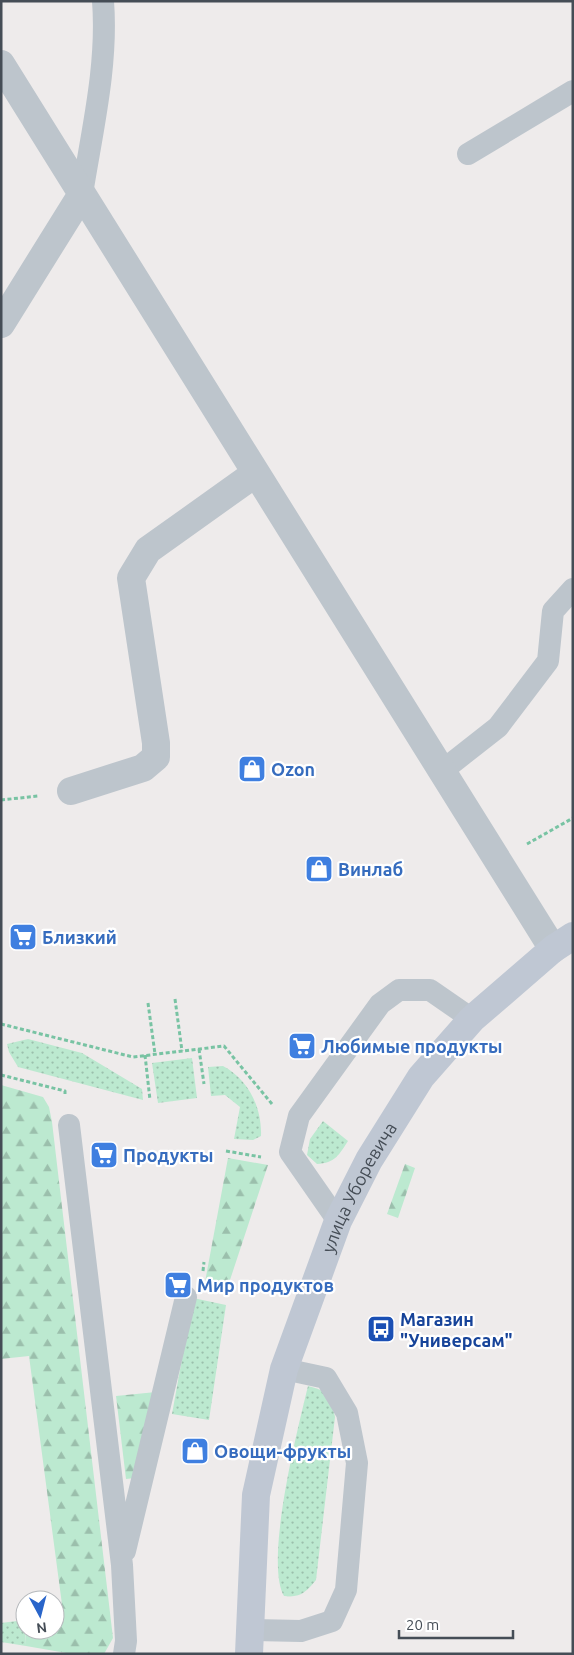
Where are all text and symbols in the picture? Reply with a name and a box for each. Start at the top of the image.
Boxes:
shop icon: Ozon [237,754,267,784]
place label: Ozon [271,759,315,779]
shop icon: Винлаб [304,854,334,884]
place label: Винлаб [338,859,403,879]
supermarket icon: Близкий [8,922,38,952]
place label: Близкий [42,927,117,947]
supermarket icon: Любимые продукты [287,1031,317,1061]
place label: Любимые продукты [321,1036,503,1056]
street label: улица Уборевича [317,1118,400,1255]
supermarket icon: Продукты [89,1140,119,1170]
place label: Продукты [123,1145,213,1165]
supermarket icon: Мир продуктов [163,1270,193,1300]
place label: Мир продуктов [197,1275,334,1295]
place label: Магазин "Универсам" [400,1309,513,1350]
bus stop icon: Магазин "Универсам" [366,1314,396,1344]
shop icon: Овощи-фрукты [180,1436,210,1466]
place label: Овощи-фрукты [214,1441,351,1461]
north arrow [15,1590,65,1640]
scale bar [399,1608,513,1640]
text: 20 m [406,1616,439,1633]
text: N [35,1619,48,1636]

